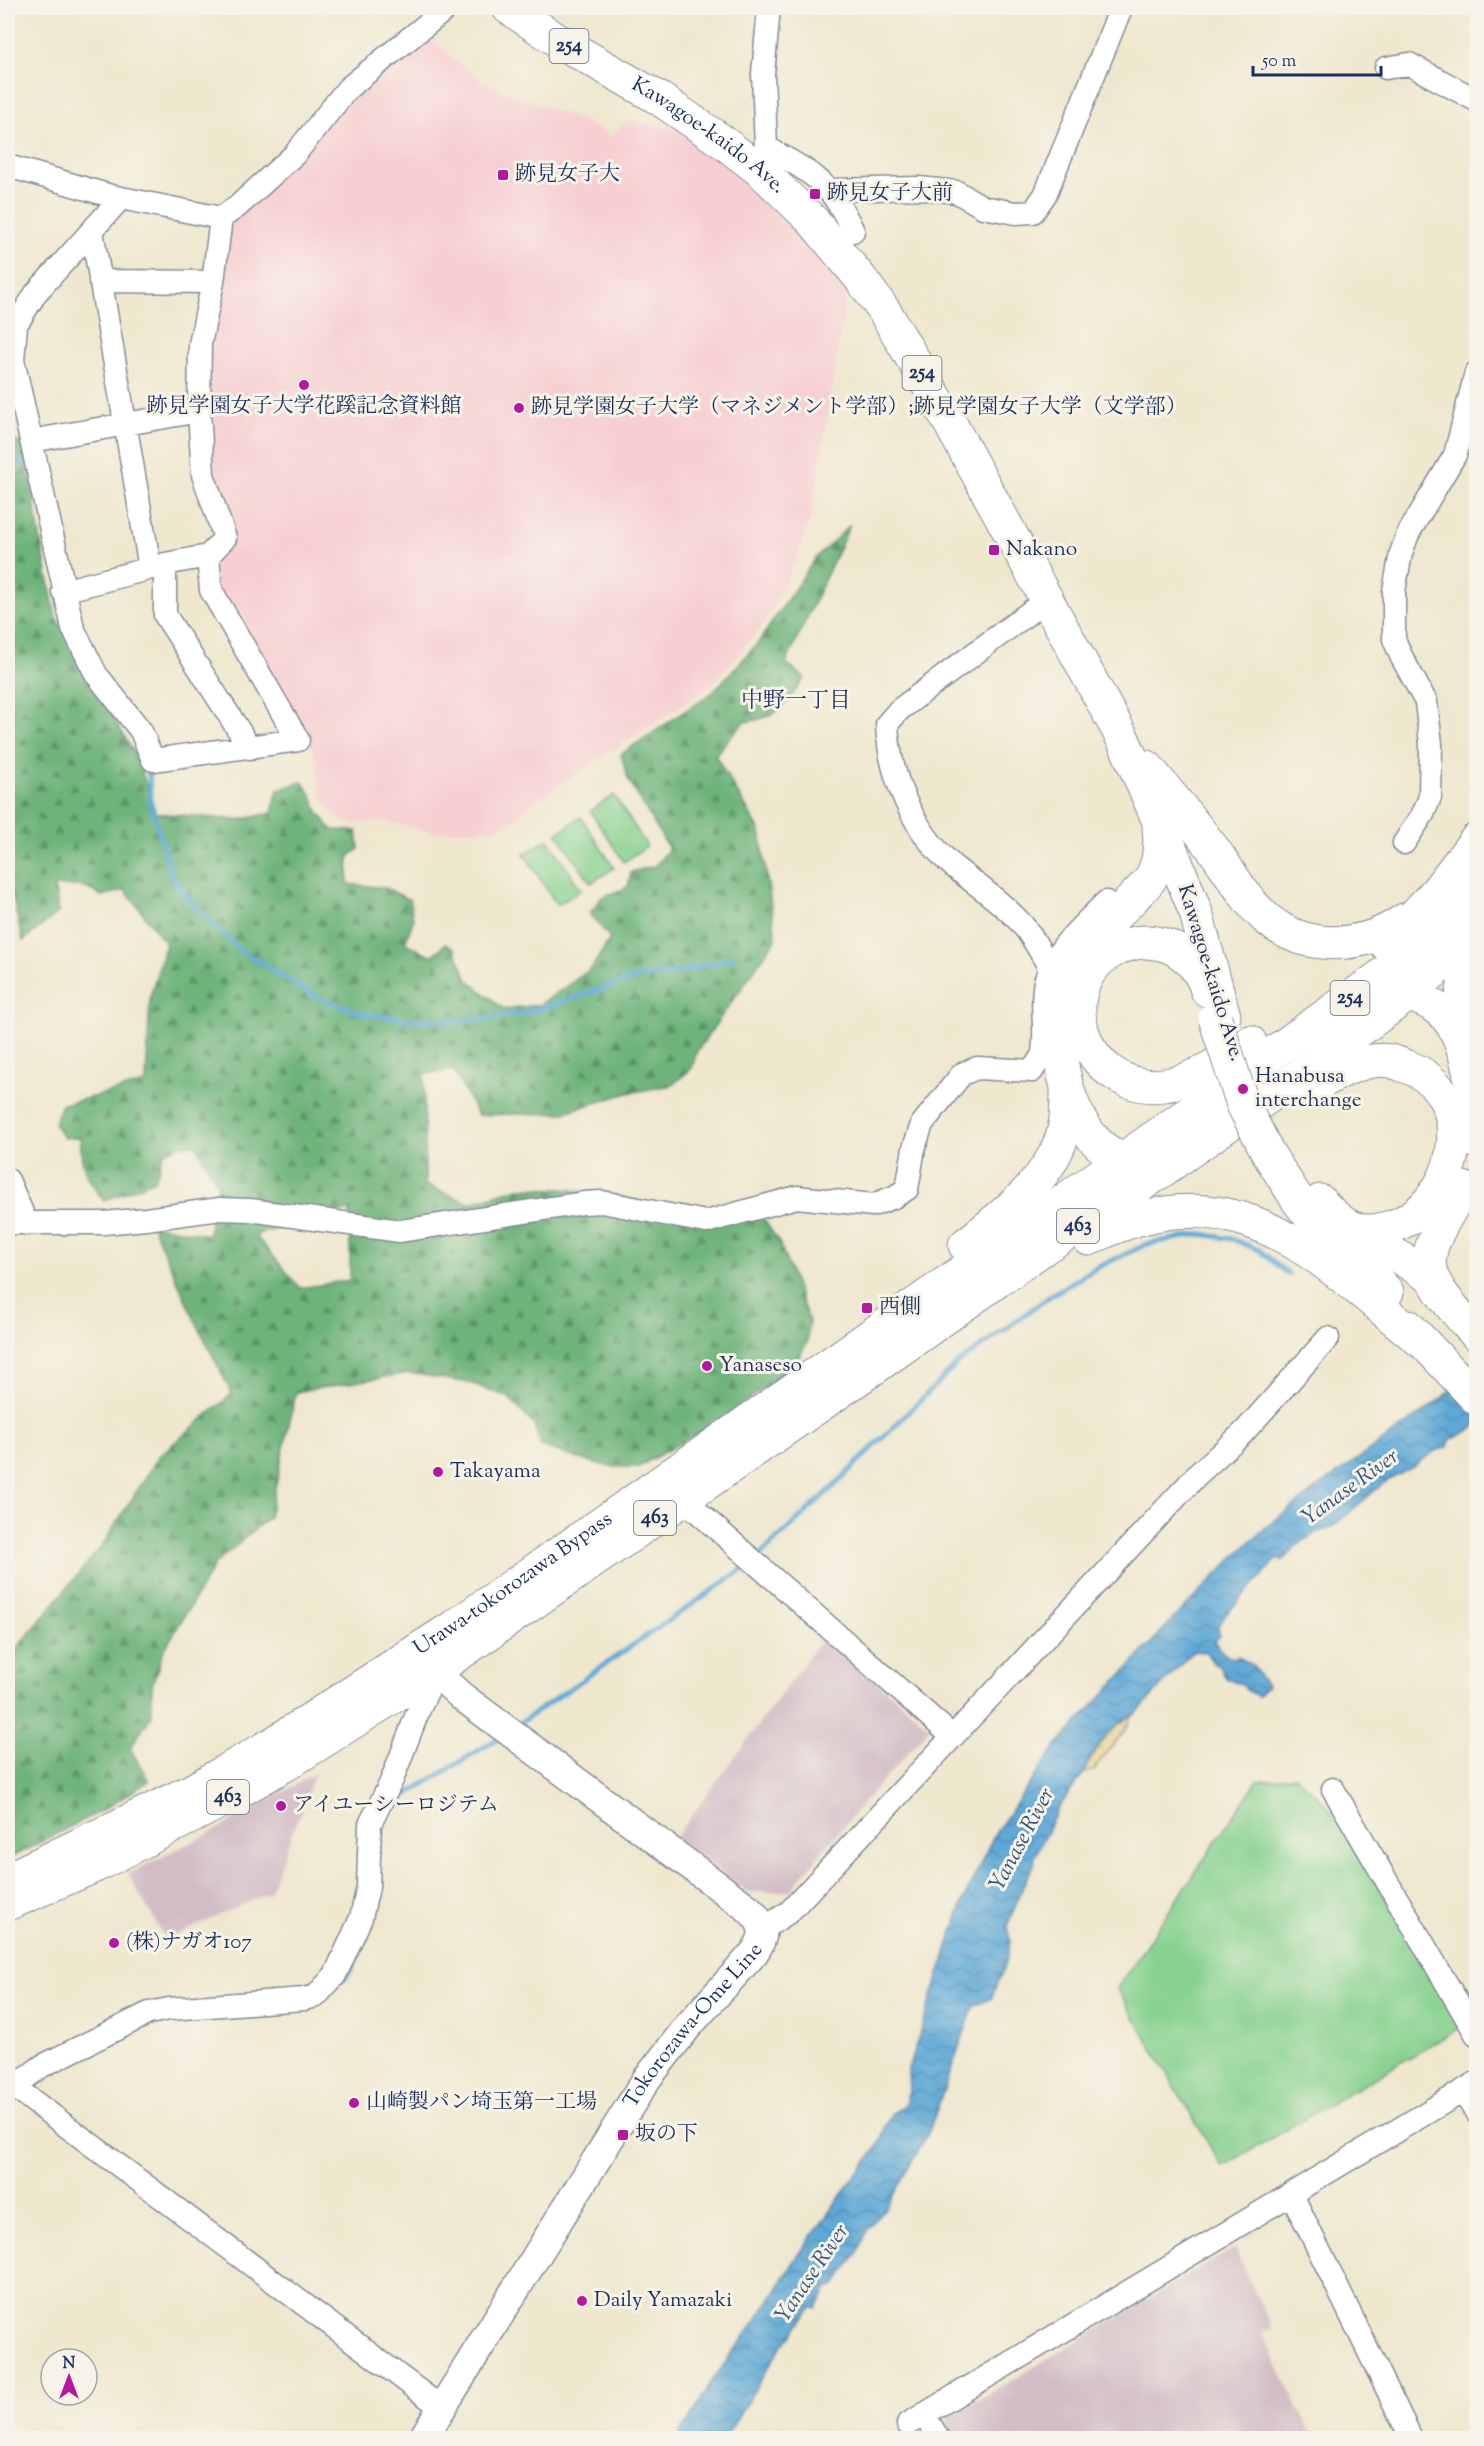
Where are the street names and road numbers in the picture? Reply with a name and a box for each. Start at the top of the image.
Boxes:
road number: 254 [550,29,588,63]
street label: Kawagoe-kaido Ave. [625,70,792,202]
road number: 254 [902,356,942,390]
street label: Kawagoe-kaido Ave. [1169,881,1251,1065]
road number: 254 [1330,981,1370,1015]
road number: 463 [1057,1209,1099,1243]
road number: 463 [634,1501,676,1535]
street label: Urawa-tokorozawa Bypass [408,1505,619,1664]
road number: 463 [207,1780,249,1814]
street label: Tokorozawa-Ome Line [617,1938,771,2114]

